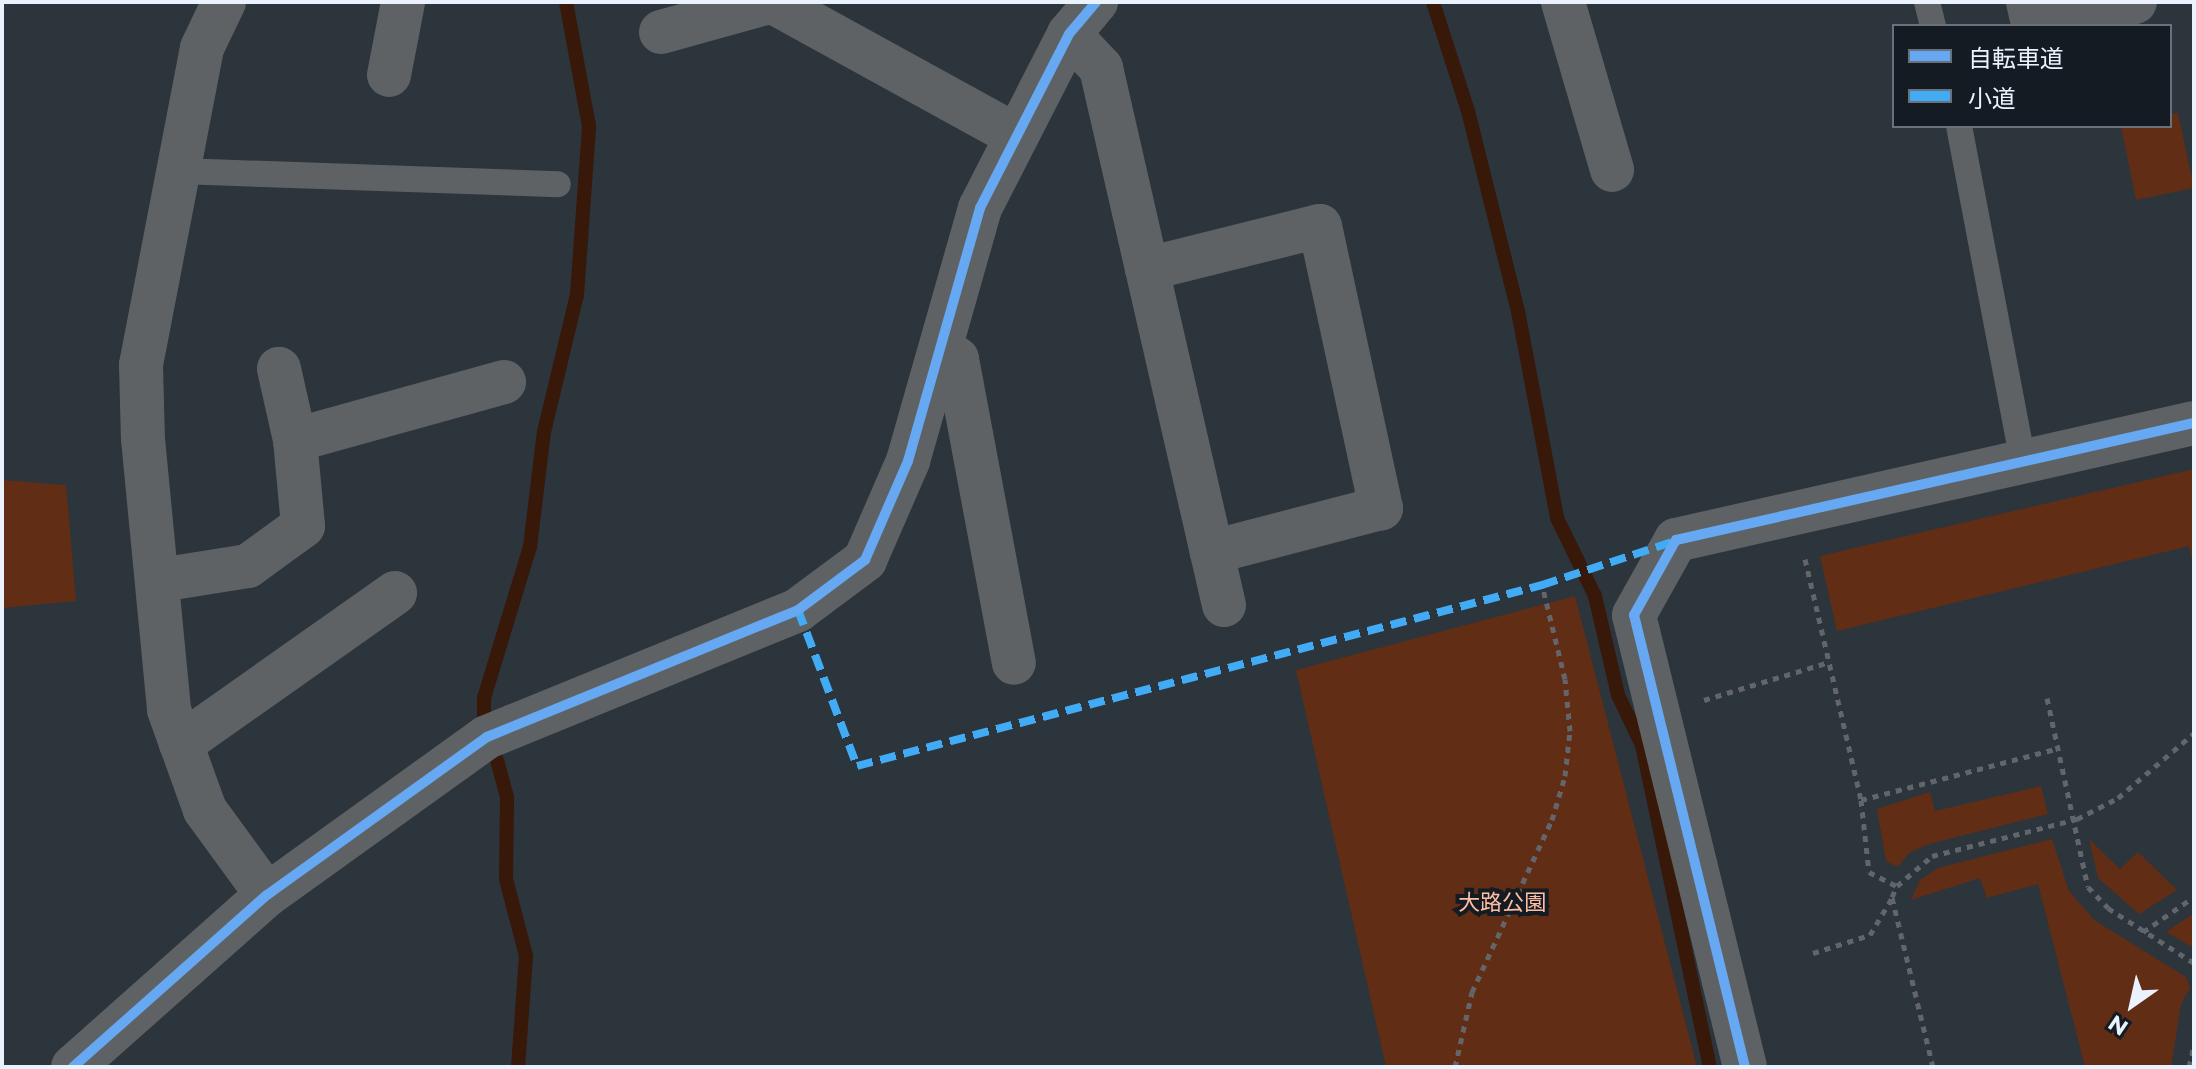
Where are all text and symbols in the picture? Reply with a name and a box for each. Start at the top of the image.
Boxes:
legend [1892,24,2172,128]
text: 自転車道 [1968,44,2064,73]
text: 小道 [1968,84,2016,113]
park label: 大路公園 [1458,890,1546,916]
north arrow [2092,965,2172,1045]
text: N [2103,1009,2133,1041]

